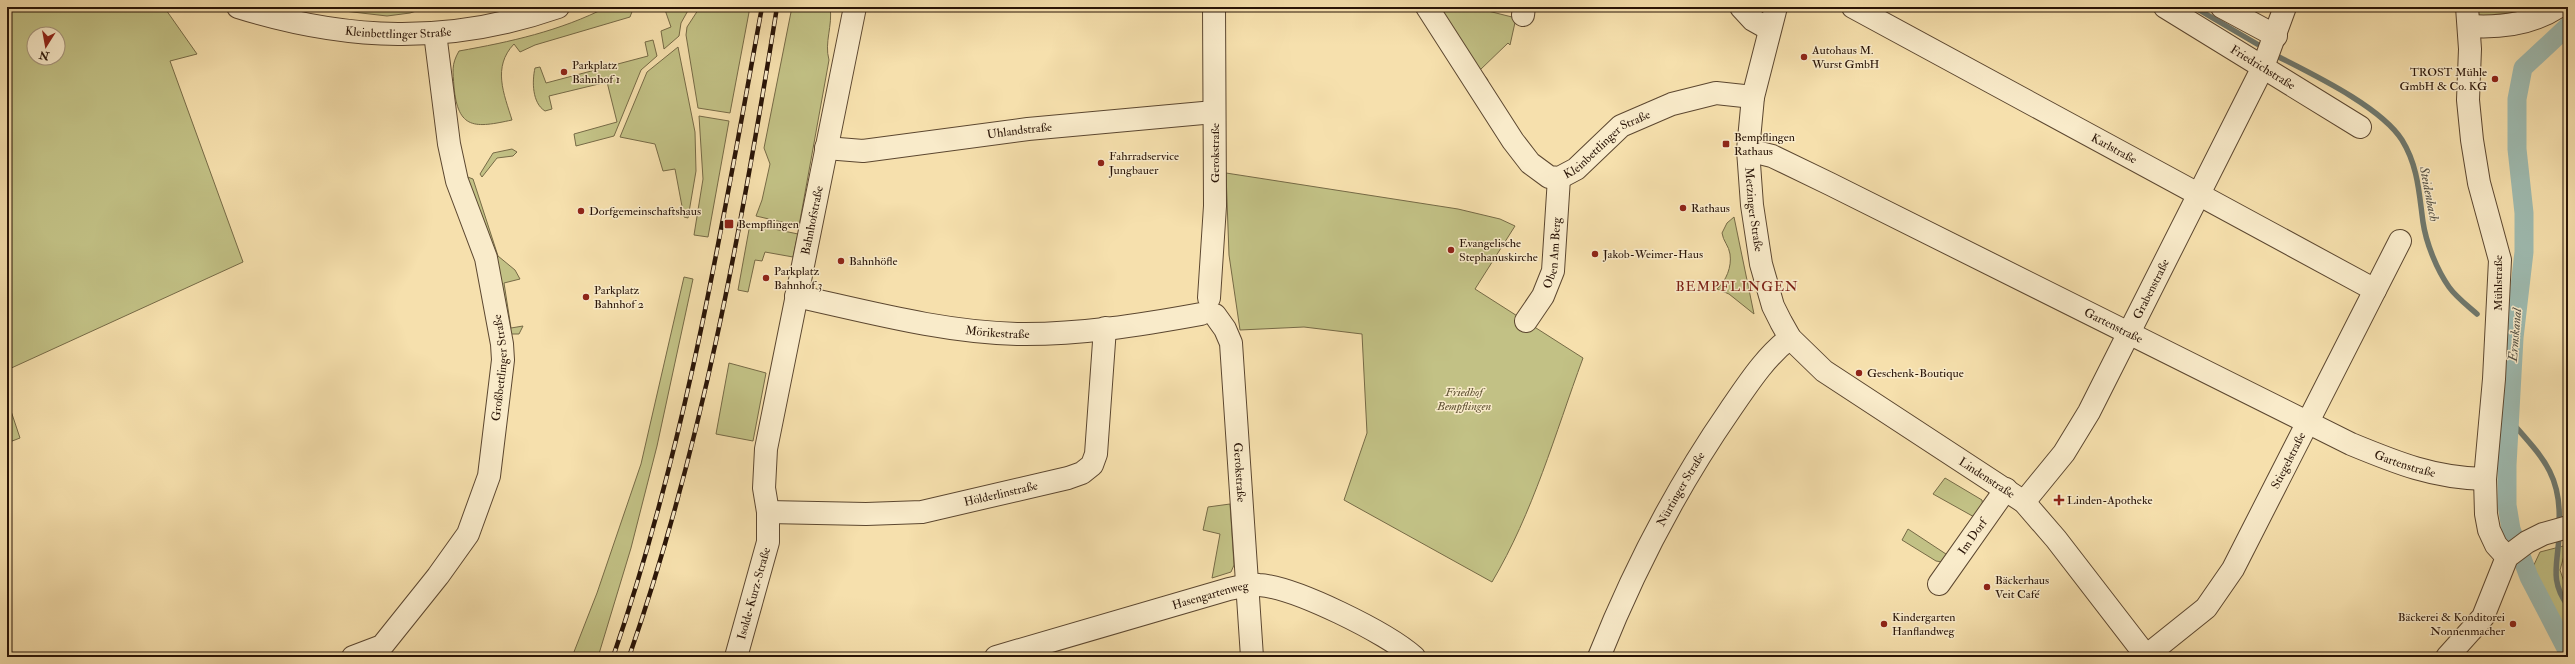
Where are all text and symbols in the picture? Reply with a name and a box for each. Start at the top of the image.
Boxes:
street label: Kleinbettlinger Straße [344,23,452,42]
north arrow [26,26,66,66]
street label: Friedrichstraße [2228,42,2298,93]
place label: Autohaus M. Wurst GmbH [1811,43,1880,72]
text: N [37,48,51,63]
marker: Autohaus M. Wurst GmbH [1799,52,1809,62]
place label: Parkplatz Bahnhof 1 [572,58,620,87]
place label: TROST Mühle GmbH & Co. KG [2400,65,2487,94]
marker: Parkplatz Bahnhof 1 [559,67,569,77]
marker: TROST Mühle GmbH & Co. KG [2490,74,2500,84]
street label: Kleinbettlinger Straße [1561,107,1652,182]
street label: Uhlandstraße [986,119,1053,142]
street label: Gerokstraße [1208,123,1223,183]
place label: Bempflingen Rathaus [1734,130,1795,159]
street label: Karlstraße [2089,130,2140,167]
marker: Bempflingen Rathaus [1721,139,1731,149]
place label: Fahrradservice Jungbauer [1108,149,1179,178]
marker: Fahrradservice Jungbauer [1096,158,1106,168]
water label: Steidenbach [2416,164,2442,223]
street label: Metzinger Straße [1742,167,1767,253]
street label: Bahnhofstraße [798,184,826,256]
place label: Rathaus [1691,201,1730,216]
marker: Rathaus [1678,203,1688,213]
place label: Dorfgemeinschaftshaus [589,204,701,219]
marker: Dorfgemeinschaftshaus [576,206,586,216]
street label: Oben Am Berg [1539,216,1564,291]
place label: Bempflingen [738,217,799,232]
marker: Bempflingen [723,218,735,230]
place label: Evangelische Stephanuskirche [1459,236,1538,265]
marker: Evangelische Stephanuskirche [1446,245,1456,255]
place label: Jakob-Weimer-Haus [1602,247,1703,262]
marker: Jakob-Weimer-Haus [1590,249,1600,259]
place label: Bahnhöfle [849,254,898,269]
street label: Mühlstraße [2491,255,2506,311]
marker: Bahnhöfle [836,256,846,266]
street label: Grabenstraße [2130,256,2172,322]
place label: Parkplatz Bahnhof 3 [774,264,822,293]
marker: Parkplatz Bahnhof 3 [761,273,771,283]
district label: BEMPFLINGEN [1675,278,1799,295]
place label: Parkplatz Bahnhof 2 [594,283,644,312]
marker: Parkplatz Bahnhof 2 [581,292,591,302]
street label: Gartenstraße [2082,305,2145,346]
water label: Ermskanal [2505,307,2525,363]
street label: Großbettlinger Straße [488,313,511,422]
street label: Mörikestraße [965,323,1030,342]
place label: Geschenk-Boutique [1867,366,1964,381]
marker: Geschenk-Boutique [1854,368,1864,378]
park label: Friedhof Bempflingen [1436,385,1491,414]
street label: Stiegelstraße [2268,430,2309,491]
street label: Gerokstraße [1230,442,1249,503]
street label: Gartenstraße [2372,447,2437,480]
street label: Nürtinger Straße [1653,449,1708,529]
street label: Lindenstraße [1956,454,2018,502]
street label: Hölderlinstraße [963,478,1039,509]
place label: Linden-Apotheke [2067,493,2152,508]
marker: Linden-Apotheke [2054,495,2064,505]
street label: Im Dorf [1955,514,1991,558]
street label: Isolde-Kurz-Straße [734,546,774,641]
place label: Bäckerhaus Veit Café [1995,573,2049,602]
street label: Hasengartenweg [1170,578,1251,613]
marker: Bäckerhaus Veit Café [1982,582,1992,592]
place label: Kindergarten Hanflandweg [1892,610,1955,639]
place label: Bäckerei & Konditorei Nonnenmacher [2398,610,2506,639]
marker: Kindergarten Hanflandweg [1879,619,1889,629]
marker: Bäckerei & Konditorei Nonnenmacher [2508,619,2518,629]

